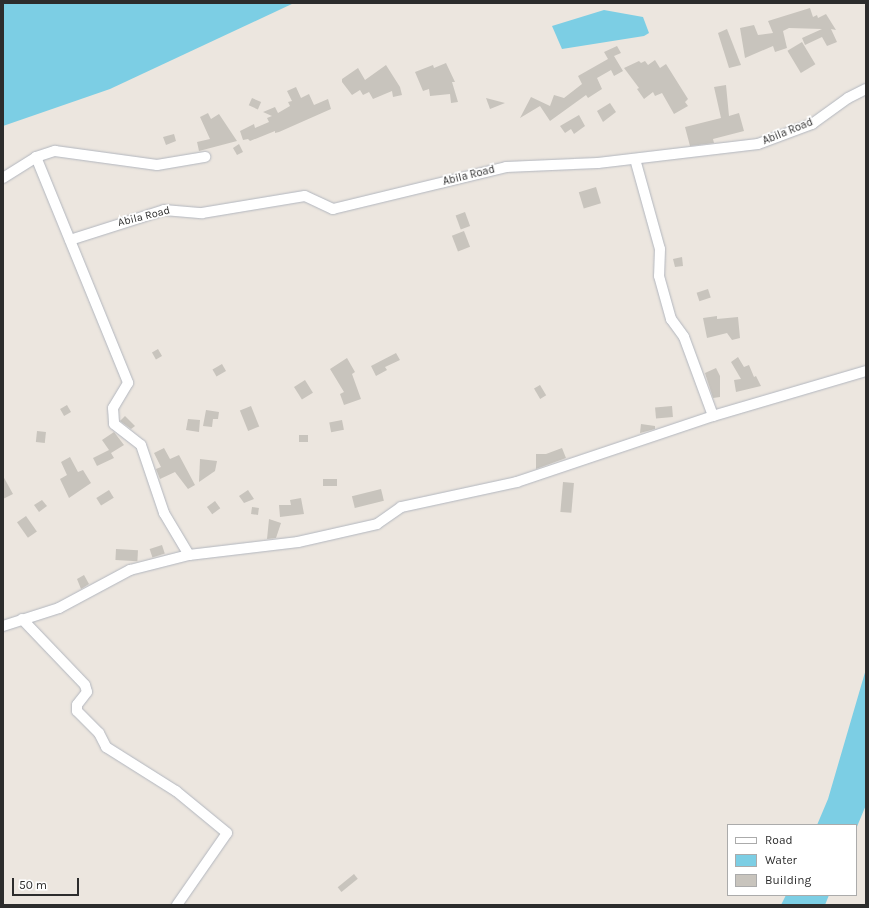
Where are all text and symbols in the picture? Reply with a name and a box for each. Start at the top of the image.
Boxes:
street label: Abila Road [761,116,815,148]
street label: Abila Road [442,163,496,189]
street label: Abila Road [117,204,171,230]
legend [727,824,857,896]
text: Road [765,833,793,847]
text: Water [765,853,797,867]
scale bar [14,870,81,896]
text: Building [765,873,811,887]
text: 50 m [19,878,47,892]

